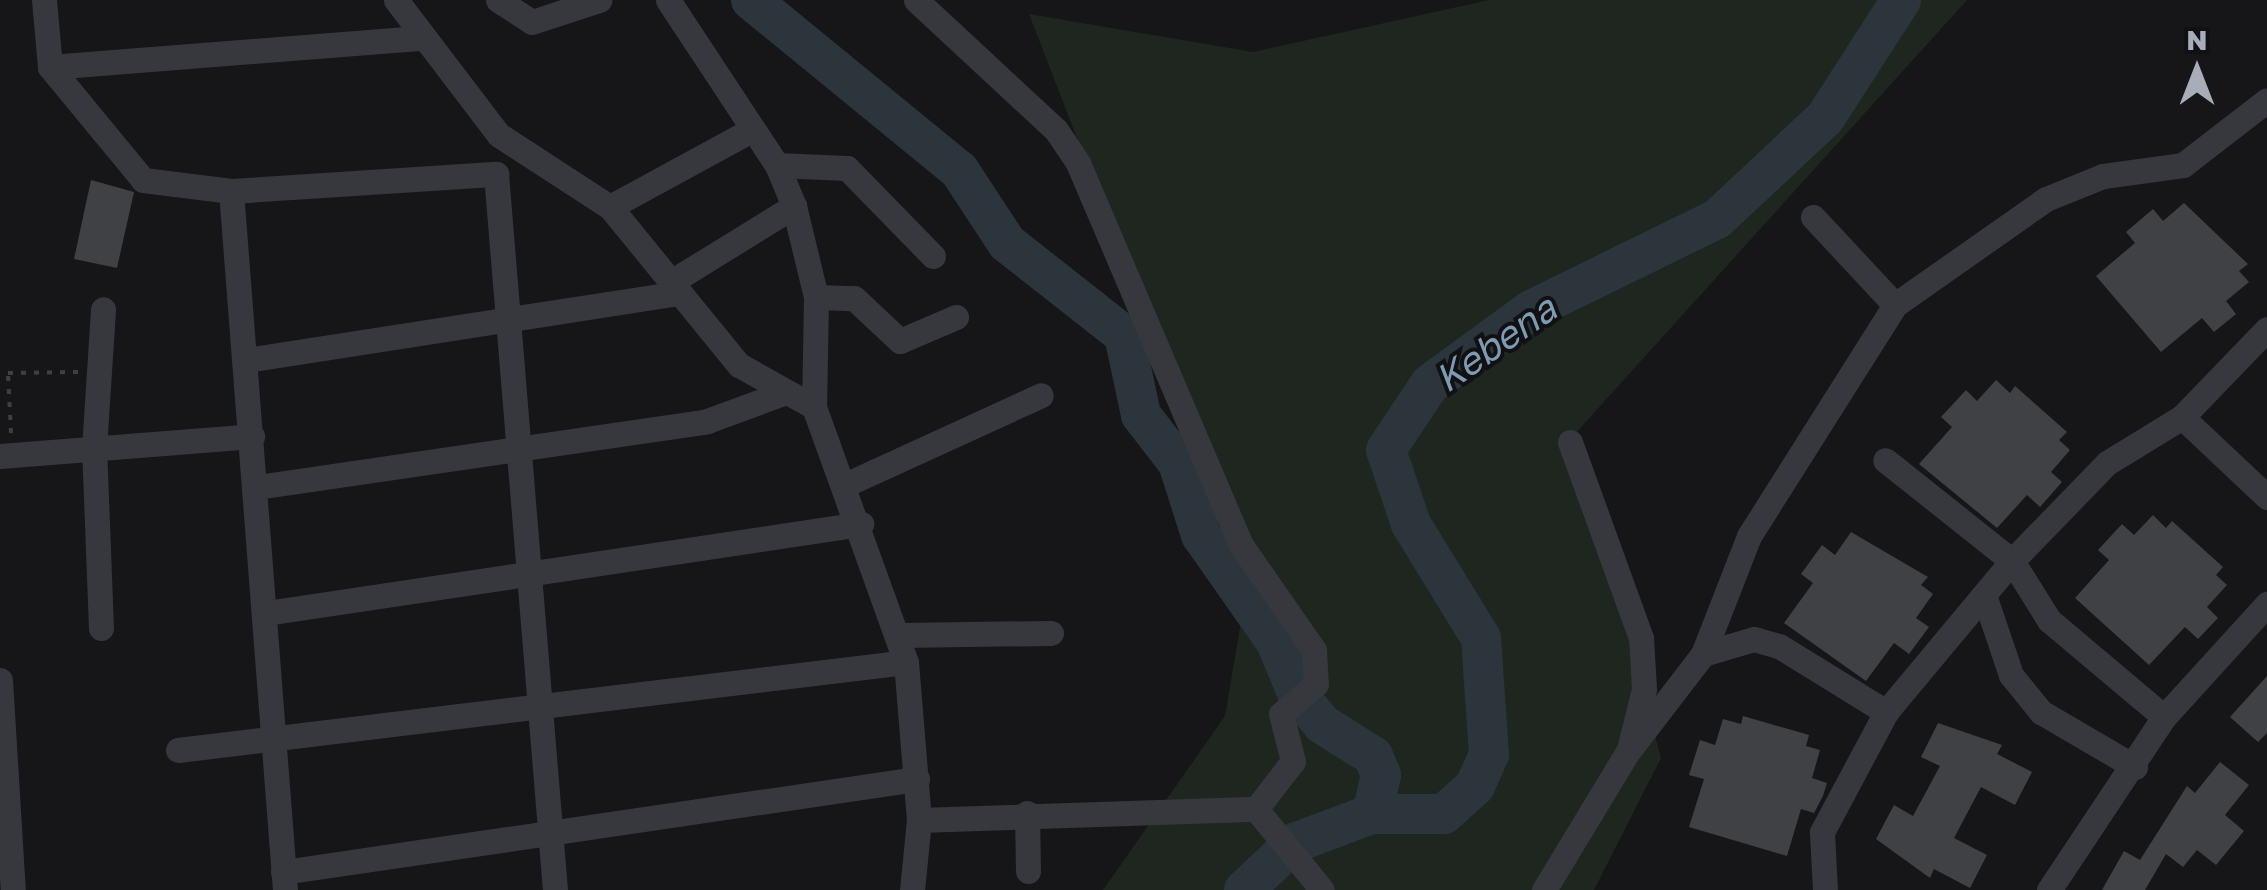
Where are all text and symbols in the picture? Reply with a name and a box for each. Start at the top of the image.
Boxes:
north arrow [2147,20,2247,120]
text: N [2186,23,2208,56]
water label: Kebena [1426,285,1564,401]

